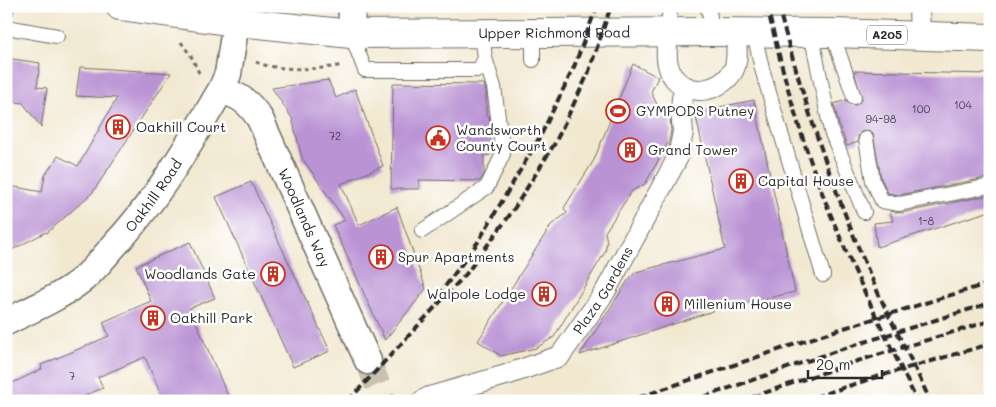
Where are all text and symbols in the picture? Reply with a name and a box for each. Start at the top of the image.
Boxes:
street label: Upper Richmond Road [478,22,630,42]
road number: A205 [867,26,907,44]
house number: 104 [954,97,973,112]
sports icon: GYMPODS Putney [605,98,631,124]
place label: GYMPODS Putney [636,101,754,120]
house number: 100 [912,101,930,116]
house number: 94-98 [866,111,897,126]
building icon: Oakhill Court [105,114,131,140]
place label: Oakhill Court [136,117,226,136]
place label: Wandsworth County Court [456,120,547,155]
public building icon: Wandsworth County Court [425,125,451,151]
house number: 72 [329,128,341,143]
building icon: Grand Tower [617,137,643,163]
place label: Grand Tower [648,140,738,159]
street label: Oakhill Road [120,155,186,236]
street label: Woodlands Way [274,165,335,270]
building icon: Capital House [728,168,754,194]
place label: Capital House [758,171,854,190]
house number: 1-8 [918,213,934,228]
street label: Plaza Gardens [568,243,637,338]
building icon: Spur Apartments [368,244,394,270]
place label: Spur Apartments [398,247,514,266]
building icon: Woodlands Gate [260,261,286,287]
place label: Woodlands Gate [144,264,256,283]
building icon: Walpole Lodge [531,281,557,307]
place label: Walpole Lodge [427,284,526,303]
building icon: Millenium House [654,291,680,317]
place label: Millenium House [684,294,792,313]
building icon: Oakhill Park [140,305,166,331]
place label: Oakhill Park [170,308,253,327]
scale bar [808,347,882,379]
text: 20 m [816,354,850,374]
house number: 7 [69,368,75,383]

